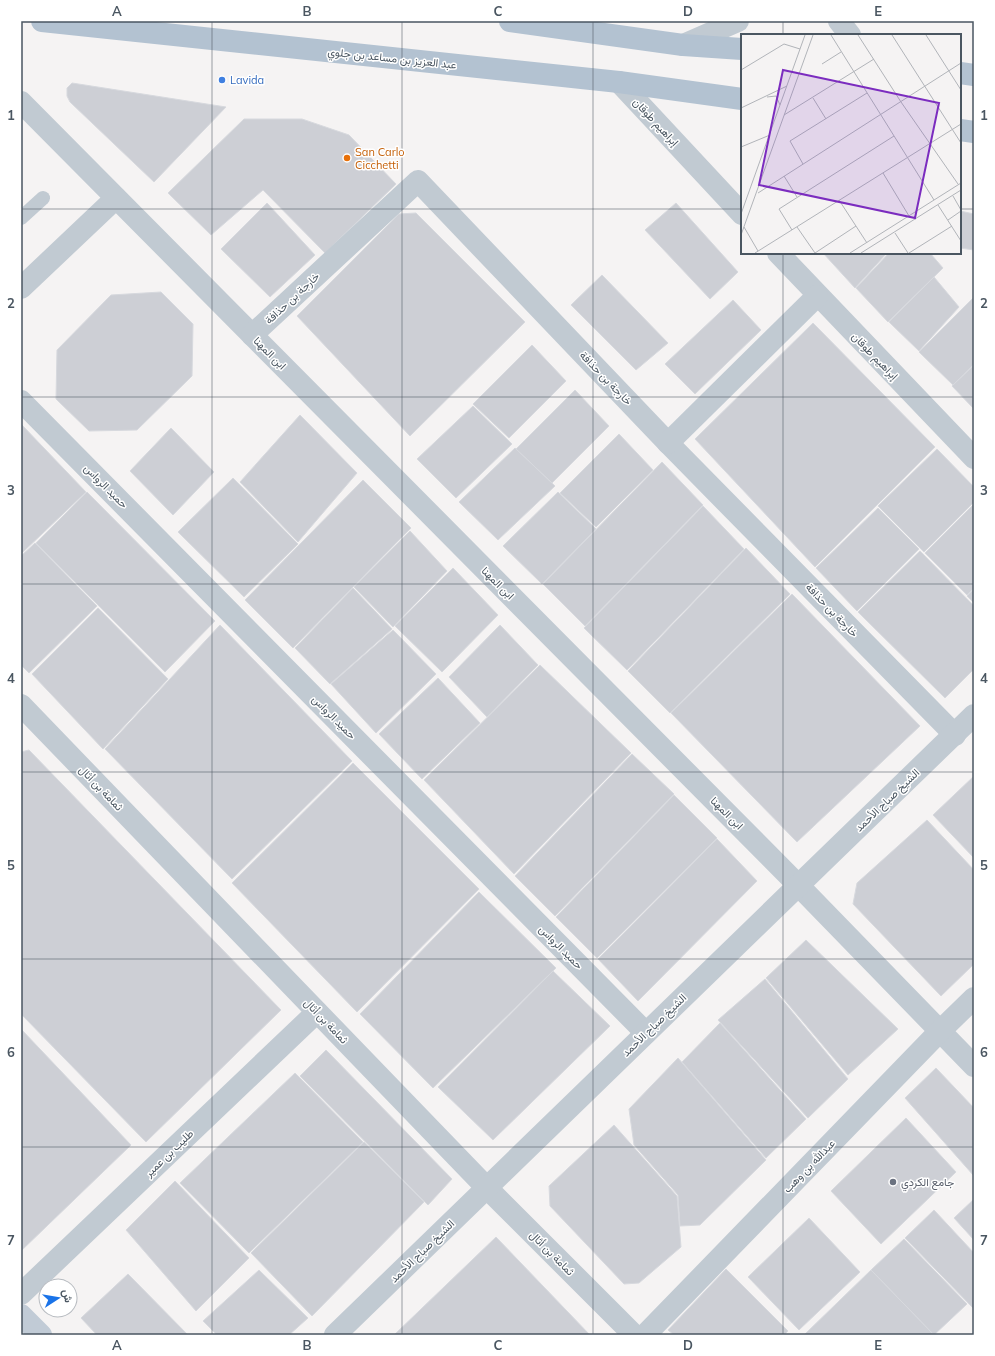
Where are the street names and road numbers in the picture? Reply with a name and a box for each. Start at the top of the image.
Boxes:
street label: عبد العزيز بن مساعد بن جلوي [327,44,457,75]
street label: إبراهيم طوقان [629,95,682,150]
street label: خارجة بن حذافة [262,269,322,327]
street label: إبراهيم طوقان [848,329,901,384]
street label: ابن المهنا [251,334,289,372]
street label: خارجة بن حذافة [577,348,635,408]
street label: حميد الرواس [81,461,131,511]
street label: ابن المهنا [479,564,517,602]
street label: خارجة بن حذافة [803,580,861,640]
street label: حميد الرواس [309,692,359,742]
street label: ثمامة بن أثال [76,763,126,814]
street label: الشيخ صباح الأحمد [852,766,923,835]
street label: ابن المهنا [708,794,746,832]
street label: حميد الرواس [536,922,586,972]
street label: الشيخ صباح الأحمد [619,991,690,1060]
street label: ثمامة بن أثال [301,996,351,1047]
street label: طليب بن عمير [141,1126,196,1180]
street label: عبدالله بن وهب [780,1136,838,1196]
street label: الشيخ صباح الأحمد [387,1217,458,1286]
street label: ثمامة بن أثال [527,1228,578,1279]

